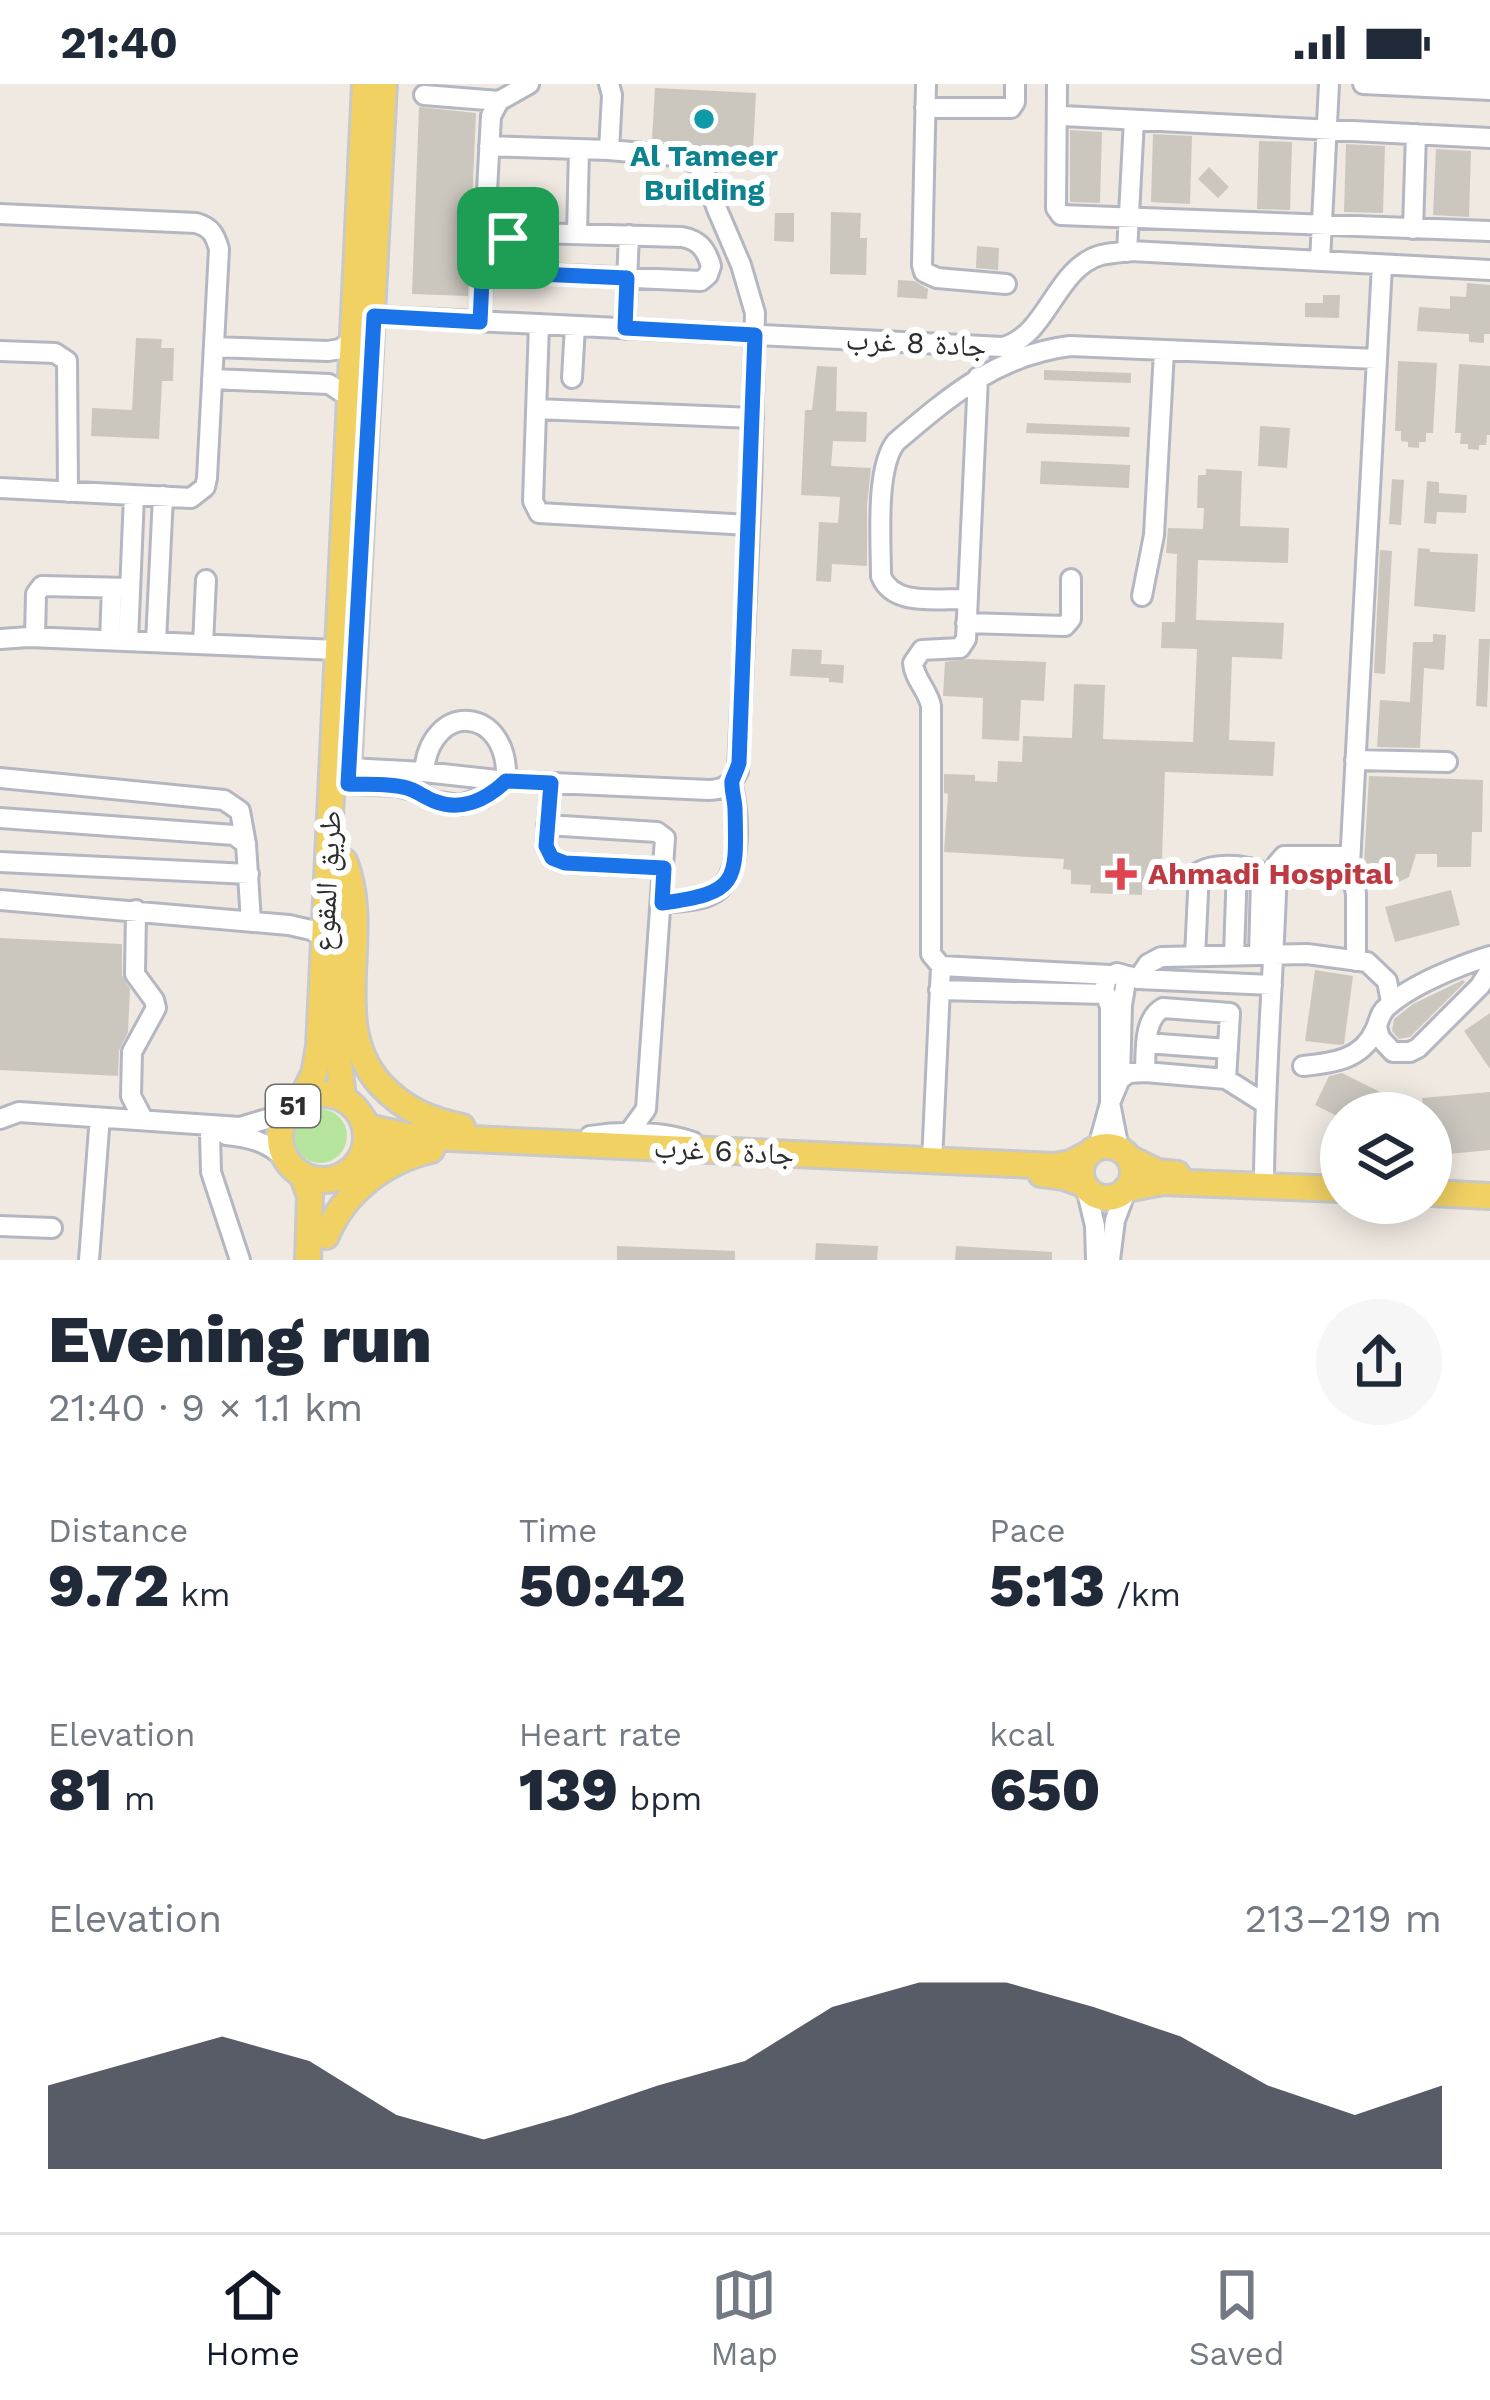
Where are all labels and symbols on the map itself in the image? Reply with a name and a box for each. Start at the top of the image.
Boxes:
marker: Al Tameer Building [691,106,717,132]
place label: Al Tameer Building [630,138,778,207]
pin [457,187,559,289]
street label: جادة 8 غرب [845,321,987,364]
street label: طريق المقوع [305,809,350,953]
place label: Ahmadi Hospital [1148,856,1393,891]
marker: Ahmadi Hospital [1105,858,1137,890]
road number: 51 [266,1085,320,1127]
street label: جادة 6 غرب [653,1129,795,1172]

